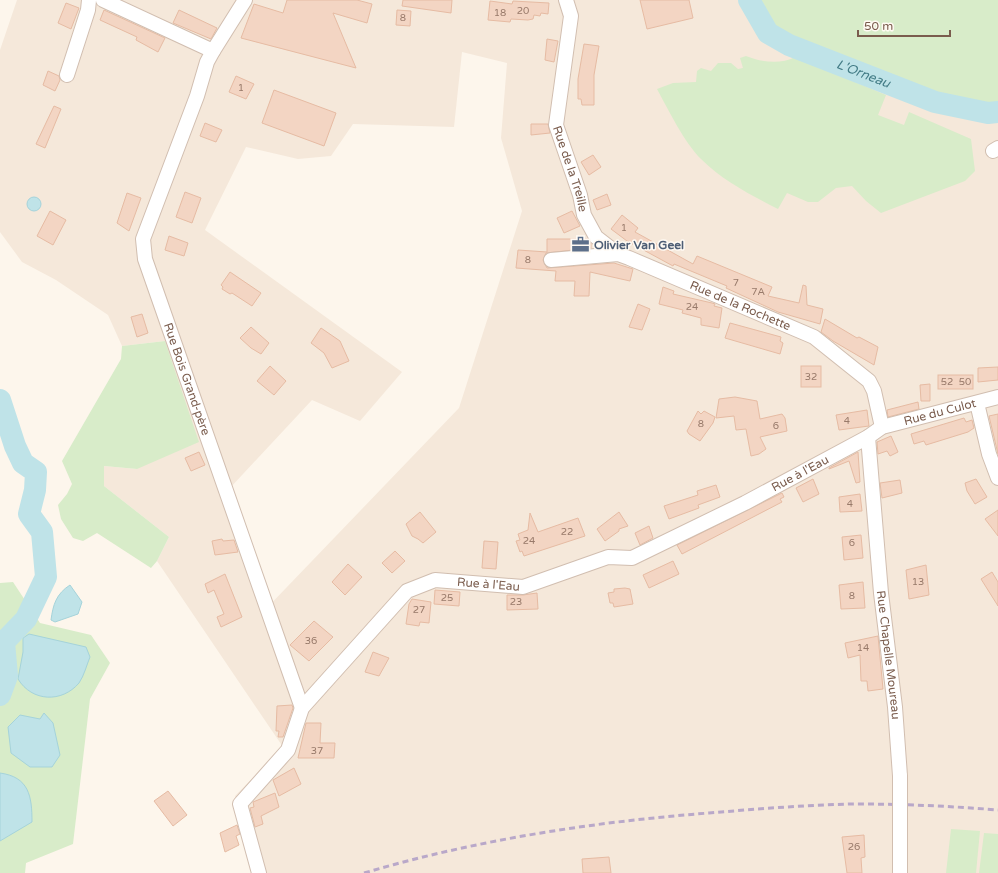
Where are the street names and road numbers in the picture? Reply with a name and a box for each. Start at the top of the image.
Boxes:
street label: Rue de la Treille [550,124,590,213]
street label: Rue de la Rochette [688,278,793,333]
street label: Rue Bois Grand-père [161,321,213,437]
street label: Rue du Culot [902,396,978,428]
street label: Rue à l'Eau [769,452,831,494]
street label: Rue à l'Eau [457,575,520,594]
street label: Rue Chapelle Moureau [874,590,903,720]

